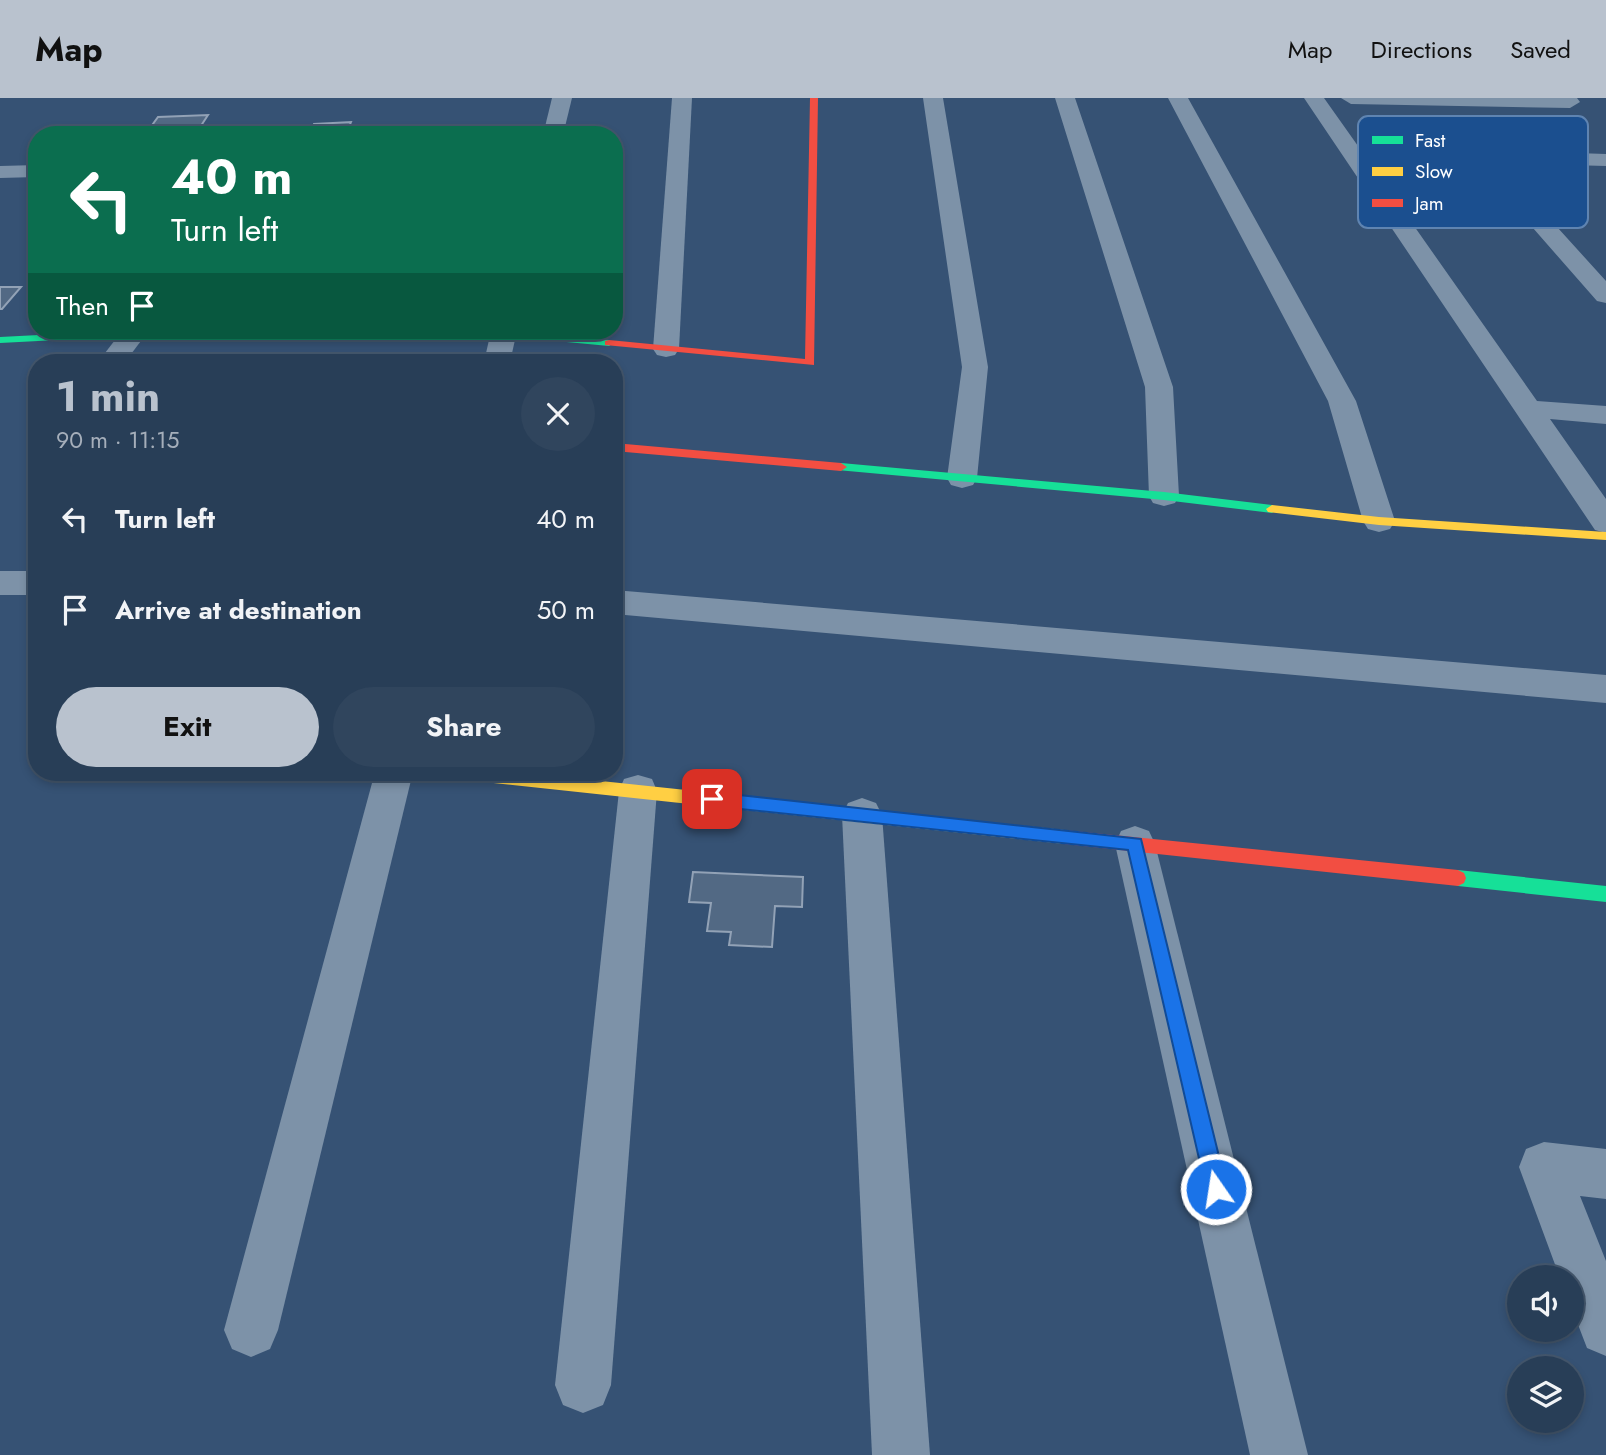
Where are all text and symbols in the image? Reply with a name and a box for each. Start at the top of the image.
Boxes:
text: Map [35,26,103,73]
text: Map [1288,32,1333,67]
text: Directions [1371,32,1472,67]
text: Saved [1510,32,1571,67]
legend [1358,116,1588,228]
text: Fast [1415,127,1446,154]
text: 40 m [171,142,293,212]
icon: left [56,154,147,245]
text: Slow [1415,158,1453,185]
text: Jam [1412,190,1444,217]
text: Turn left [171,207,278,253]
text: Then [56,287,109,325]
icon: arrive [123,287,161,325]
text: 1 min [56,366,160,427]
button: close [521,377,595,451]
text: 90 m · 11:15 [56,423,180,457]
icon: left [56,500,94,538]
text: Turn left [115,500,215,538]
text: 40 m [536,500,595,538]
icon: arrive [56,591,94,629]
text: Arrive at destination [115,591,362,629]
text: 50 m [537,591,595,629]
button: Exit [56,687,319,767]
button: Share [333,687,595,767]
pin [682,769,742,829]
icon: arrive [693,780,731,818]
position arrow [1179,1152,1253,1226]
map controls [1507,1265,1584,1433]
button: sound [1507,1265,1584,1342]
button: layers [1507,1356,1584,1433]

